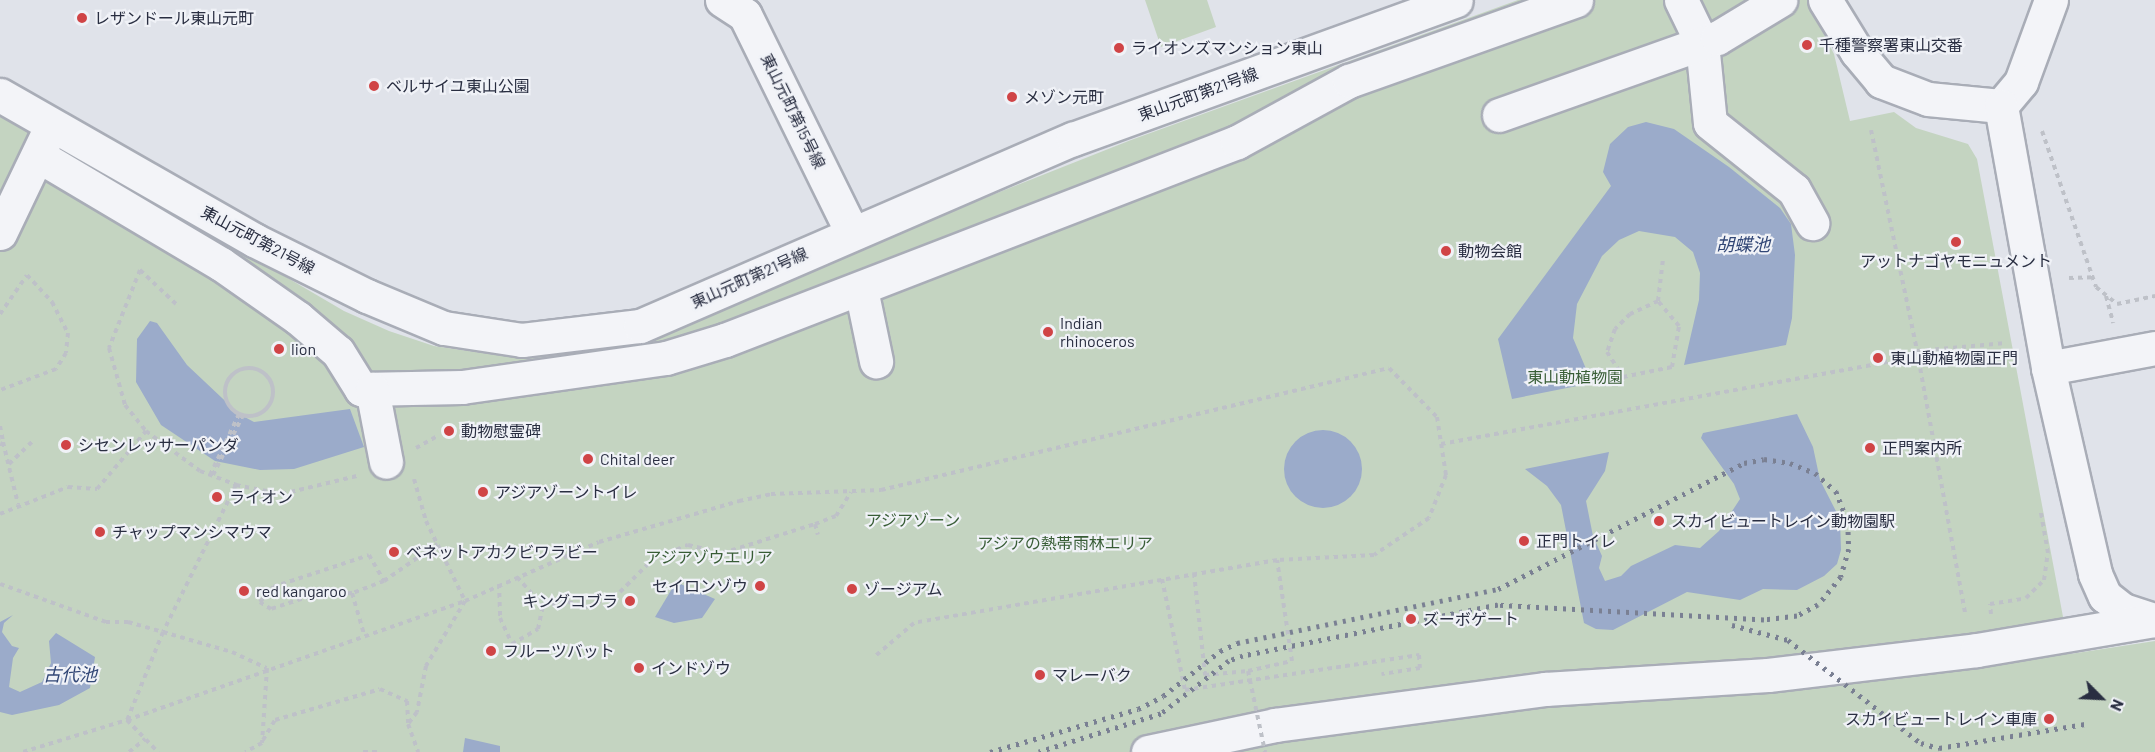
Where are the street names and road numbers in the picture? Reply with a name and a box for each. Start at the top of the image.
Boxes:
street label: 東山元町第15号線 [757,50,829,172]
street label: 東山元町第21号線 [1136,63,1260,125]
street label: 東山元町第21号線 [198,202,318,278]
street label: 東山元町第21号線 [688,244,810,312]

